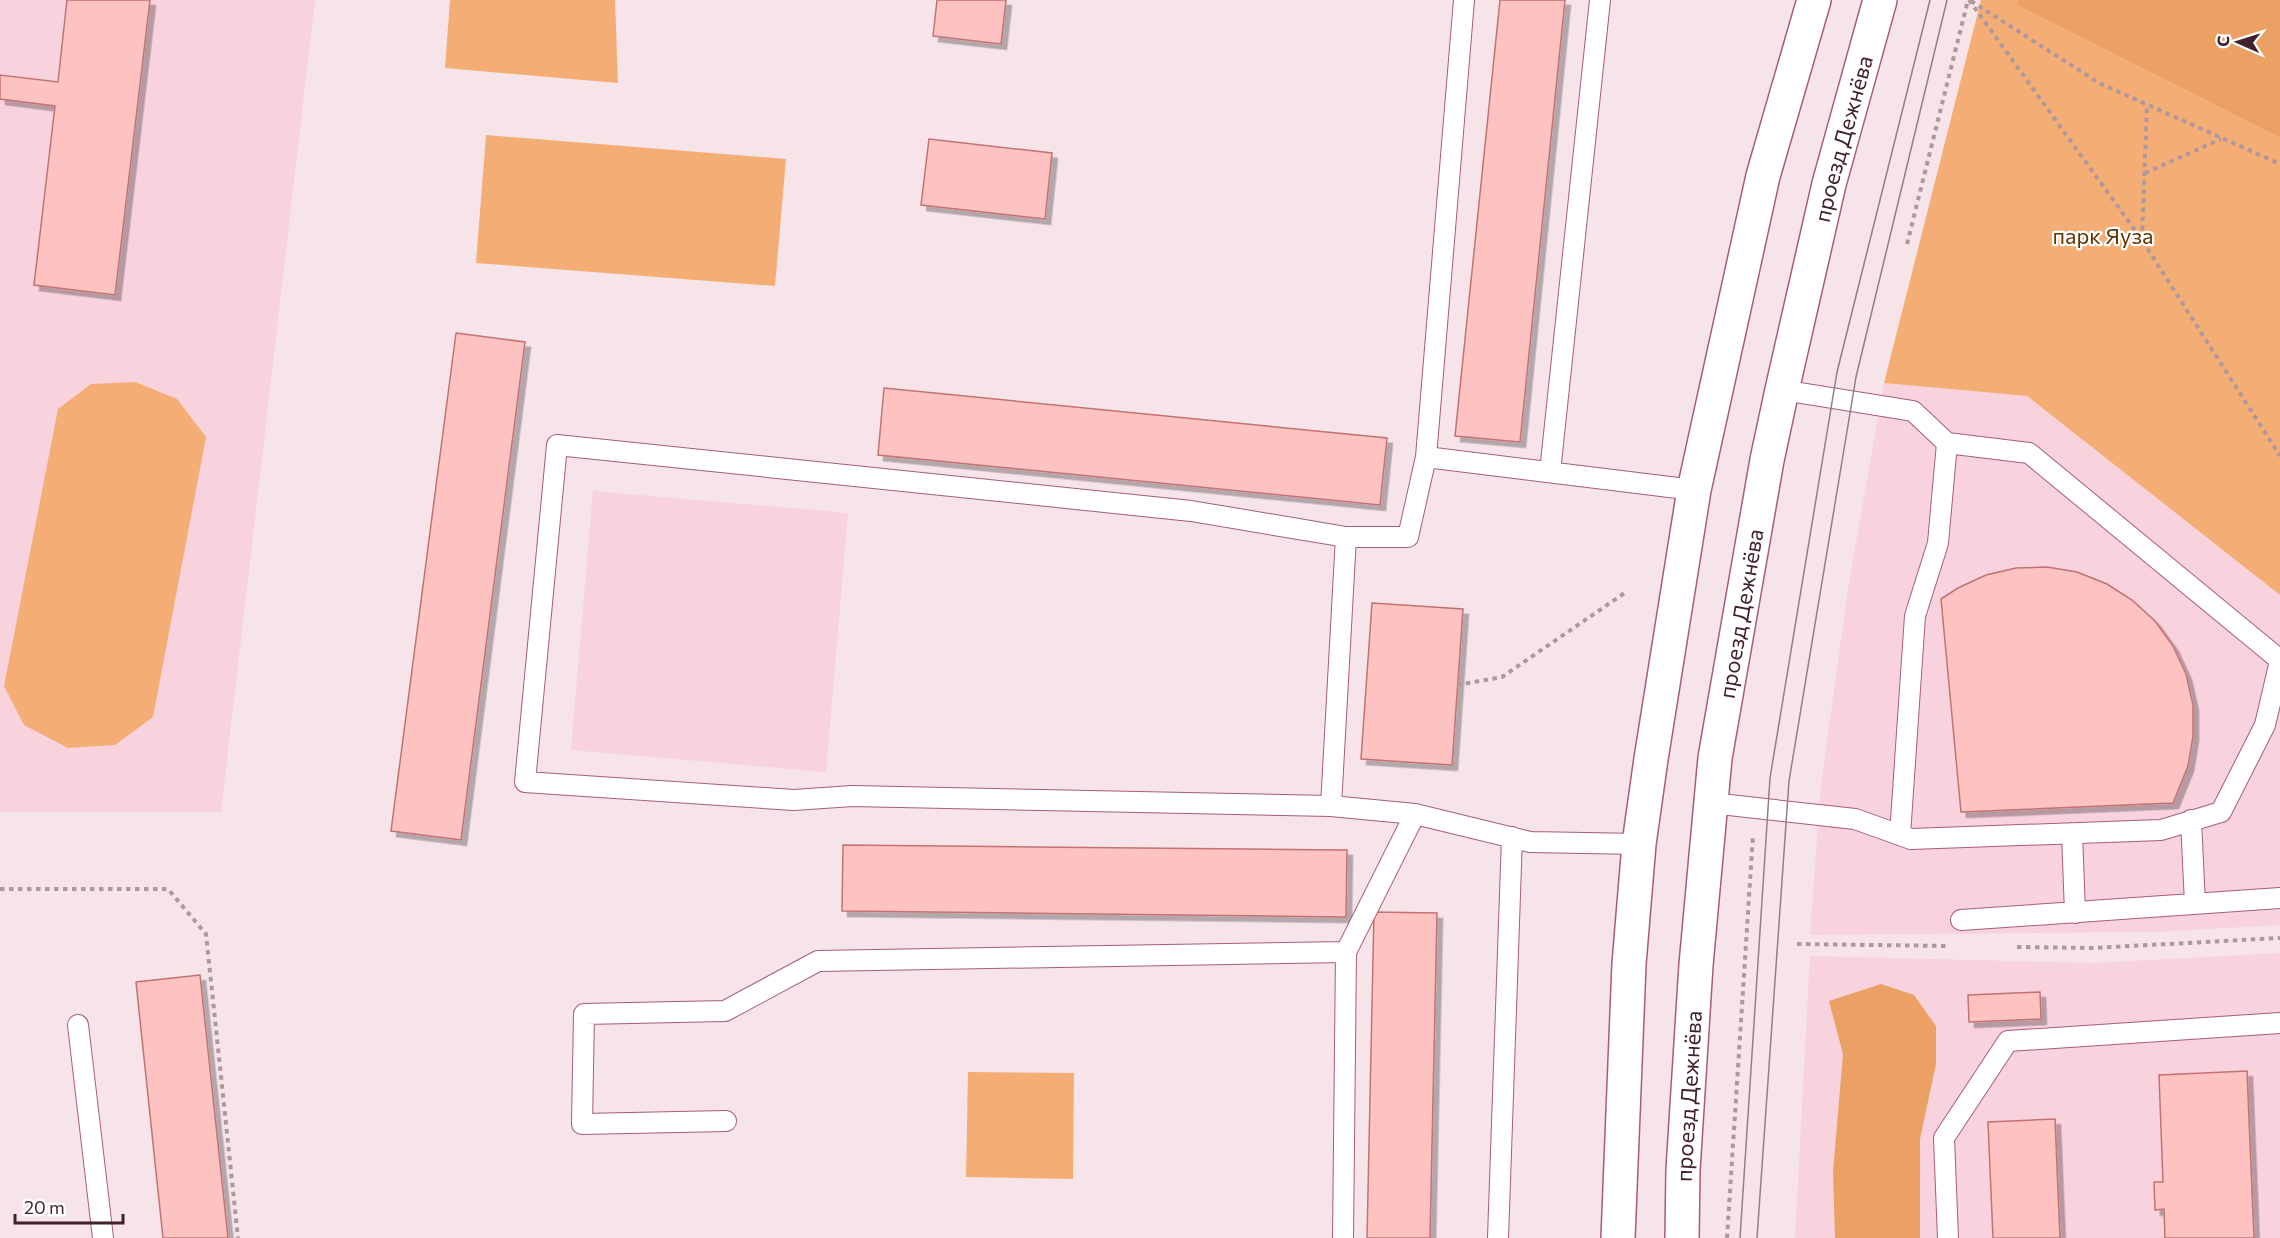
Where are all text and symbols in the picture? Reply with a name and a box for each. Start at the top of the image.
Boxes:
north arrow [2208,12,2268,72]
text: С [2213,35,2232,47]
street label: проезд Дежнёва [1807,52,1878,224]
park label: парк Яуза [2053,222,2153,249]
street label: проезд Дежнёва [1712,527,1768,700]
street label: проезд Дежнёва [1669,1010,1707,1182]
scale bar [15,1187,123,1225]
text: 20 m [24,1196,65,1218]

